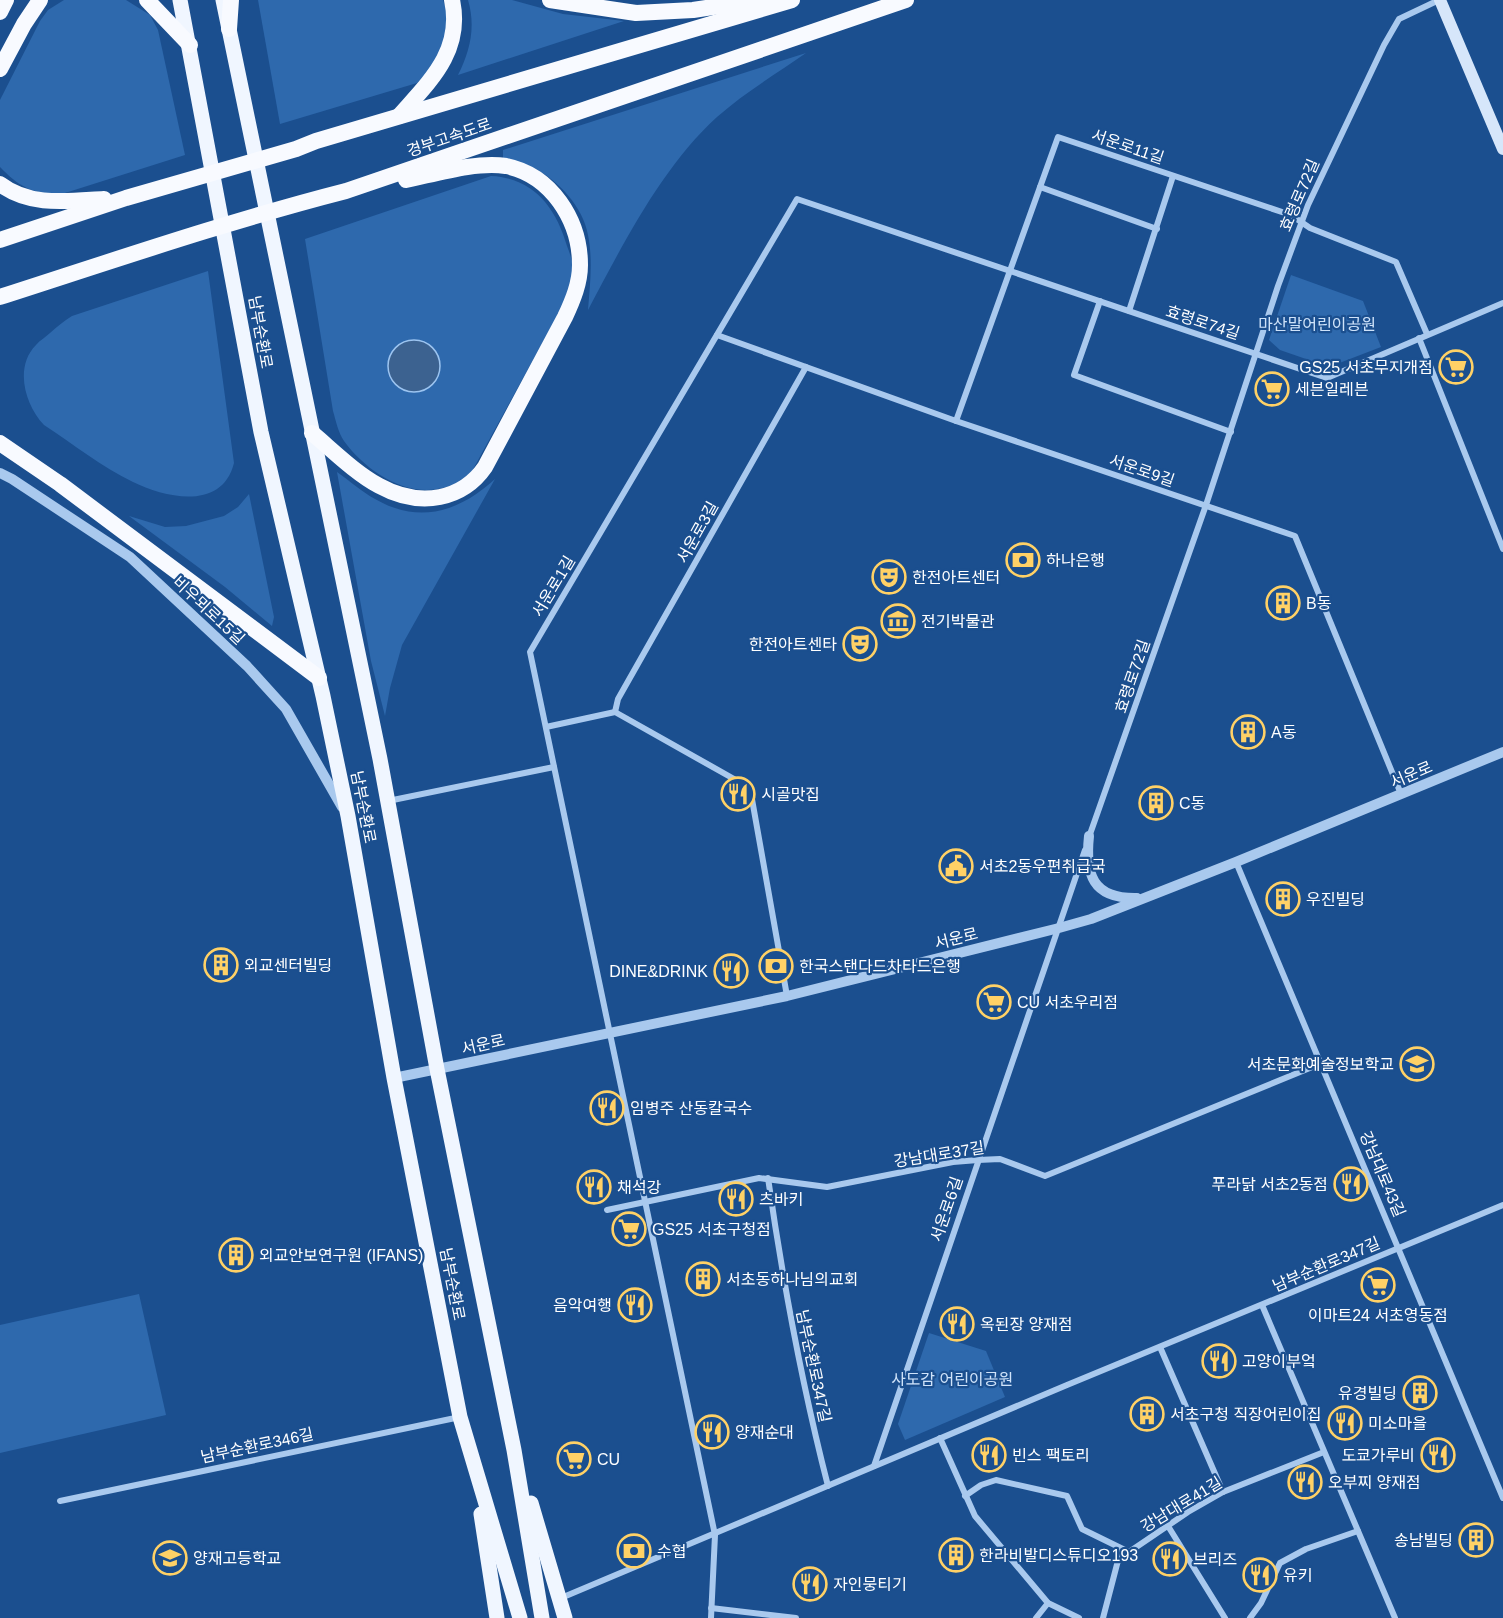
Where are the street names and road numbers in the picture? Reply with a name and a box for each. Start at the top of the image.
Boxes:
street label: 경부고속도로 [405,115,494,160]
street label: 서운로11길 [1089,126,1166,167]
street label: 효령로72길 [1277,157,1322,234]
street label: 남부순환로 [246,294,275,370]
street label: 효령로74길 [1164,303,1242,342]
street label: 서운로9길 [1107,451,1177,490]
street label: 서운로3길 [674,498,721,566]
street label: 서운로1길 [529,553,578,620]
street label: 비우뫼로15길 [169,573,248,648]
street label: 효령로72길 [1112,637,1153,715]
street label: 서운로 [1388,758,1435,791]
street label: 남부순환로 [348,769,379,845]
street label: 서운로 [933,925,980,952]
street label: 서운로 [460,1031,507,1058]
street label: 강남대로43길 [1357,1129,1408,1220]
street label: 강남대로37길 [893,1139,986,1170]
street label: 서운로6길 [927,1174,966,1244]
street label: 남부순환로347길 [1270,1234,1382,1295]
street label: 남부순환로 [437,1246,468,1322]
street label: 남부순환로347길 [793,1308,834,1424]
street label: 남부순환로346길 [199,1425,315,1466]
street label: 강남대로41길 [1138,1474,1225,1535]

